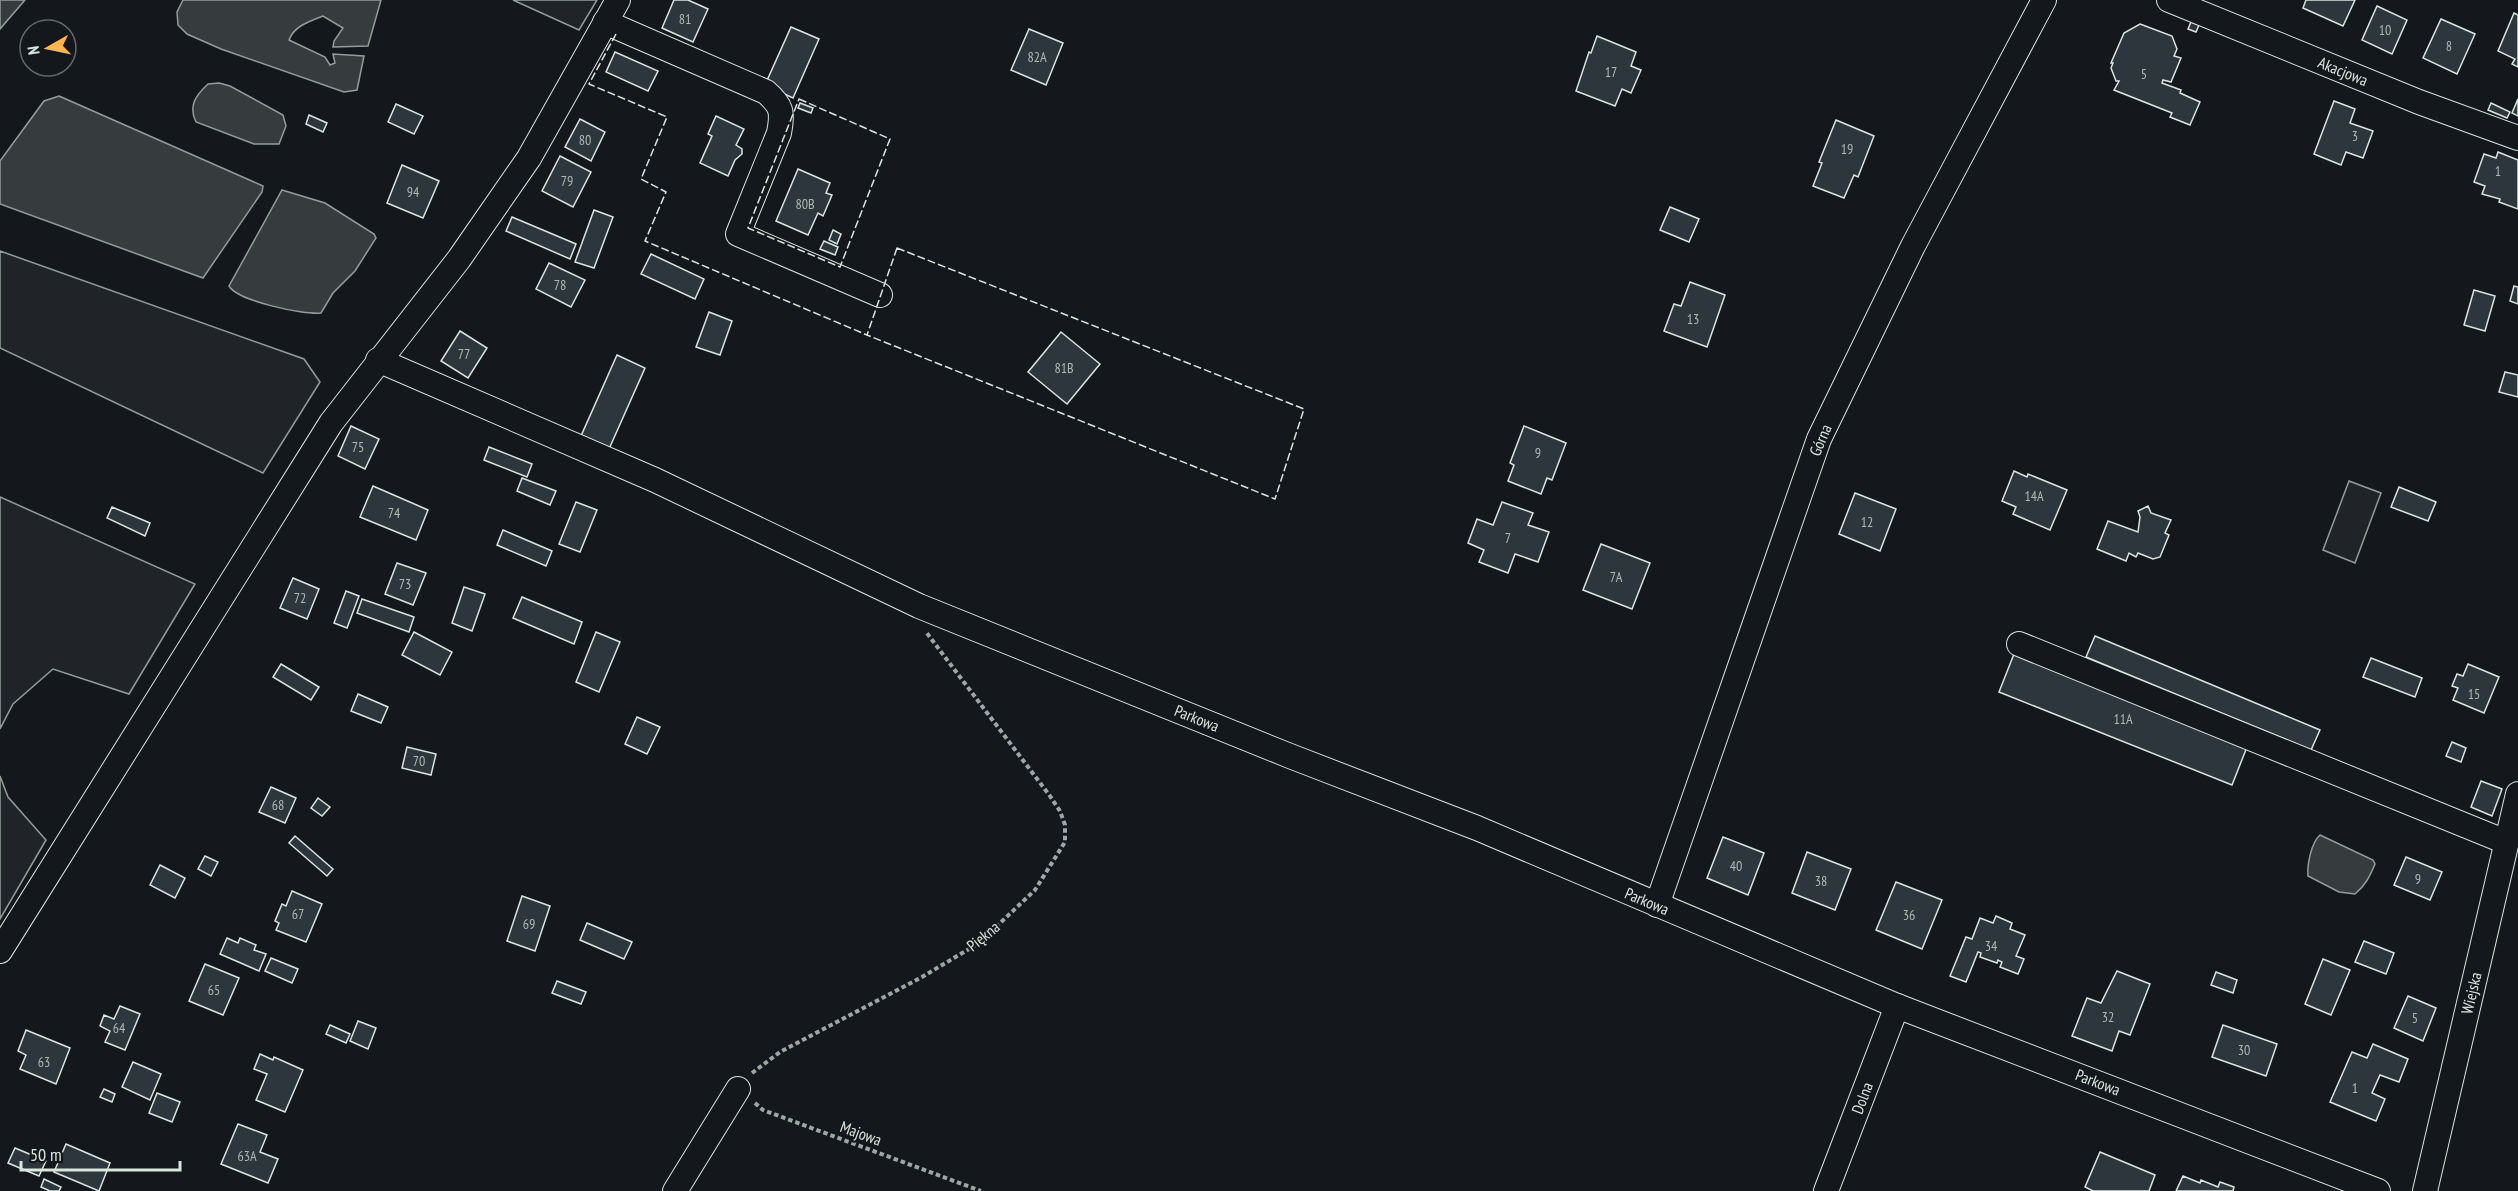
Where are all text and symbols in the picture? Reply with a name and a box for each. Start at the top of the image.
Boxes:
house number: 81 [679,10,691,28]
north arrow [18,18,78,78]
house number: 10 [2379,21,2391,39]
house number: 8 [2446,37,2452,55]
text: N [23,45,44,56]
house number: 82A [1027,48,1047,66]
street label: Akacjowa [2315,52,2371,90]
house number: 17 [1605,63,1617,81]
house number: 5 [2141,65,2147,83]
house number: 3 [2352,127,2358,145]
house number: 80 [579,131,591,149]
house number: 19 [1841,140,1853,158]
house number: 1 [2495,162,2501,180]
house number: 79 [561,172,573,190]
house number: 94 [407,183,420,201]
house number: 80B [795,195,815,213]
house number: 78 [554,276,566,294]
house number: 13 [1687,310,1699,328]
house number: 77 [458,345,470,363]
house number: 81B [1054,359,1074,377]
street label: Górna [1804,421,1836,459]
house number: 75 [352,438,364,456]
house number: 9 [1535,444,1541,462]
house number: 14A [2024,487,2044,505]
house number: 74 [388,504,401,522]
house number: 12 [1861,513,1873,531]
house number: 7 [1505,529,1511,547]
house number: 7A [1610,568,1623,586]
house number: 73 [399,575,411,593]
house number: 72 [294,589,306,607]
house number: 15 [2468,685,2480,703]
street label: Parkowa [1172,700,1222,736]
house number: 11A [2113,710,2133,728]
house number: 70 [413,752,425,770]
house number: 68 [272,796,284,814]
house number: 40 [1730,857,1742,875]
house number: 9 [2415,870,2421,888]
house number: 38 [1815,872,1827,890]
street label: Parkowa [1622,883,1672,919]
house number: 67 [292,905,304,923]
house number: 36 [1903,906,1915,924]
house number: 69 [523,915,535,933]
street label: Piękna [962,917,1004,955]
house number: 34 [1985,937,1998,955]
street label: Wiejska [2456,970,2486,1016]
house number: 65 [208,981,220,999]
house number: 32 [2102,1008,2114,1026]
house number: 5 [2412,1009,2418,1027]
house number: 64 [113,1019,126,1037]
house number: 30 [2238,1041,2250,1059]
house number: 63 [38,1053,50,1071]
street label: Parkowa [2073,1064,2123,1100]
street label: Dolna [1847,1079,1877,1117]
house number: 1 [2352,1079,2358,1097]
street label: Majowa [838,1116,884,1150]
scale bar [21,1134,180,1172]
text: 50 m [30,1143,62,1166]
house number: 63A [237,1147,257,1165]

